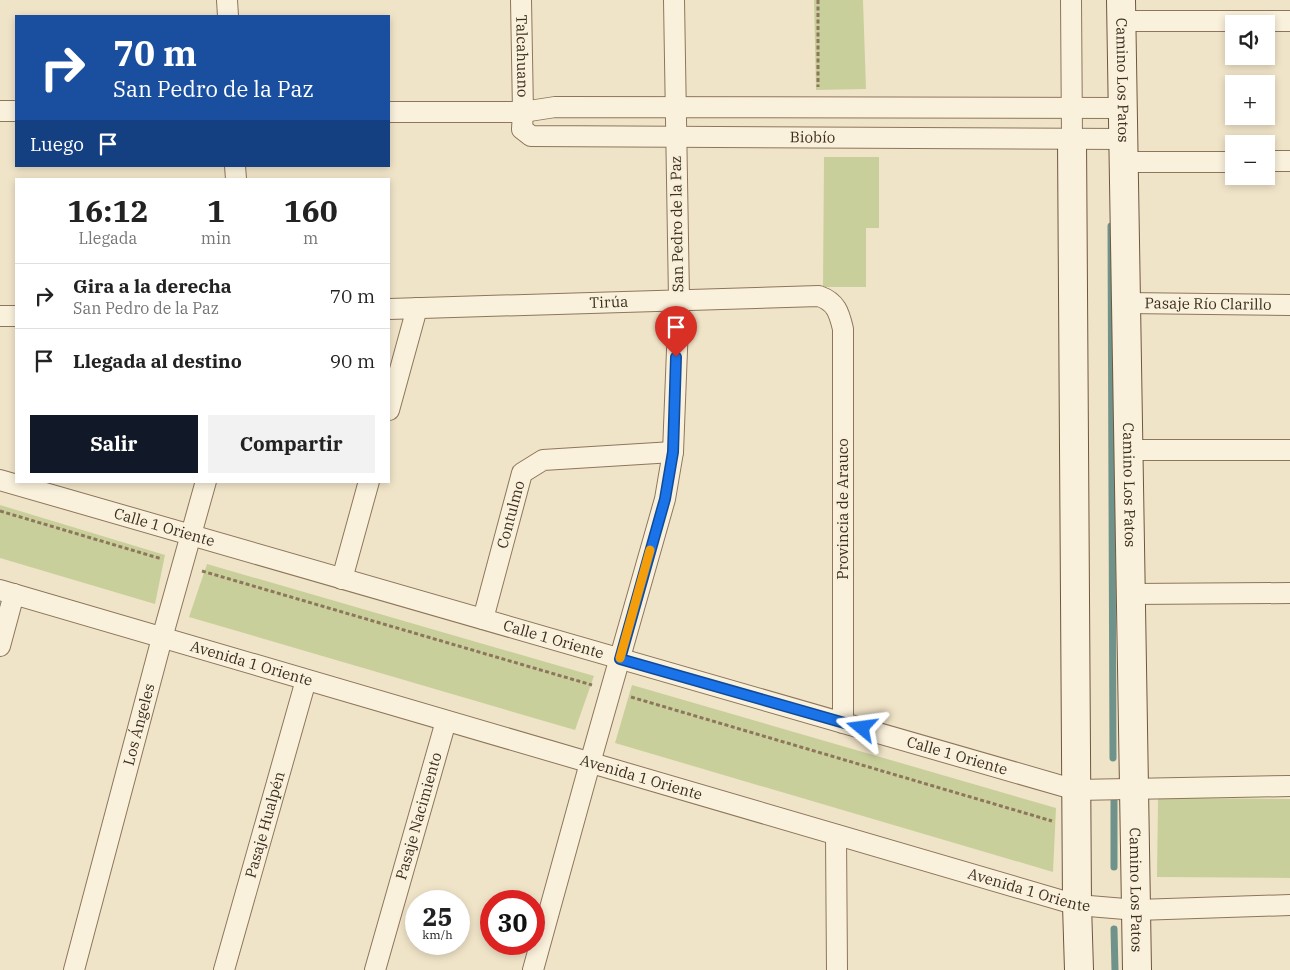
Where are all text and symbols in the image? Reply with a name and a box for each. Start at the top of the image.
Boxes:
street label: Talcahuano [512,14,533,98]
map controls [1225,15,1275,185]
button: sound [1225,15,1275,65]
street label: Camino Los Patos [1112,17,1133,143]
text: 70 m [113,30,197,76]
icon: right [30,35,95,100]
text: San Pedro de la Paz [113,74,314,103]
button: + [1225,75,1275,125]
street label: Biobío [790,127,835,147]
icon: arrive [94,130,122,158]
text: Luego [30,132,84,156]
button: − [1225,135,1275,185]
street label: San Pedro de la Paz [666,155,687,293]
text: 16:12 [67,191,148,230]
text: 1 [207,191,225,230]
text: 160 [284,191,338,230]
text: Llegada [79,228,137,248]
text: min [201,228,231,248]
text: m [303,228,318,248]
text: Gira a la derecha [73,274,232,298]
icon: right [30,282,58,310]
text: 70 m [330,284,375,308]
street label: Tirúa [589,292,629,312]
street label: Pasaje Río Clarillo [1144,293,1272,314]
text: San Pedro de la Paz [73,298,219,318]
pin [655,306,697,357]
icon: arrive [662,313,690,341]
icon: arrive [30,347,58,375]
text: Llegada al destino [73,349,242,373]
text: 90 m [330,349,375,373]
button: Salir [30,415,198,473]
button: Compartir [208,415,375,473]
street label: Camino Los Patos [1119,422,1140,548]
street label: Provincia de Arauco [833,438,852,580]
street label: Contulmo [492,478,529,551]
street label: Calle 1 Oriente [112,503,217,550]
street label: Calle 1 Oriente [501,615,606,663]
street label: Avenida 1 Oriente [188,636,315,690]
street label: Los Ángeles [119,681,159,767]
position arrow [835,701,887,753]
street label: Calle 1 Oriente [905,732,1010,779]
street label: Pasaje Nacimiento [391,750,446,882]
street label: Avenida 1 Oriente [578,750,705,804]
street label: Pasaje Hualpén [241,769,289,880]
street label: Camino Los Patos [1126,827,1147,952]
street label: Avenida 1 Oriente [966,864,1091,915]
speed limit sign: 30 [480,890,545,955]
text: 25 [422,900,453,933]
text: km/h [422,927,453,942]

